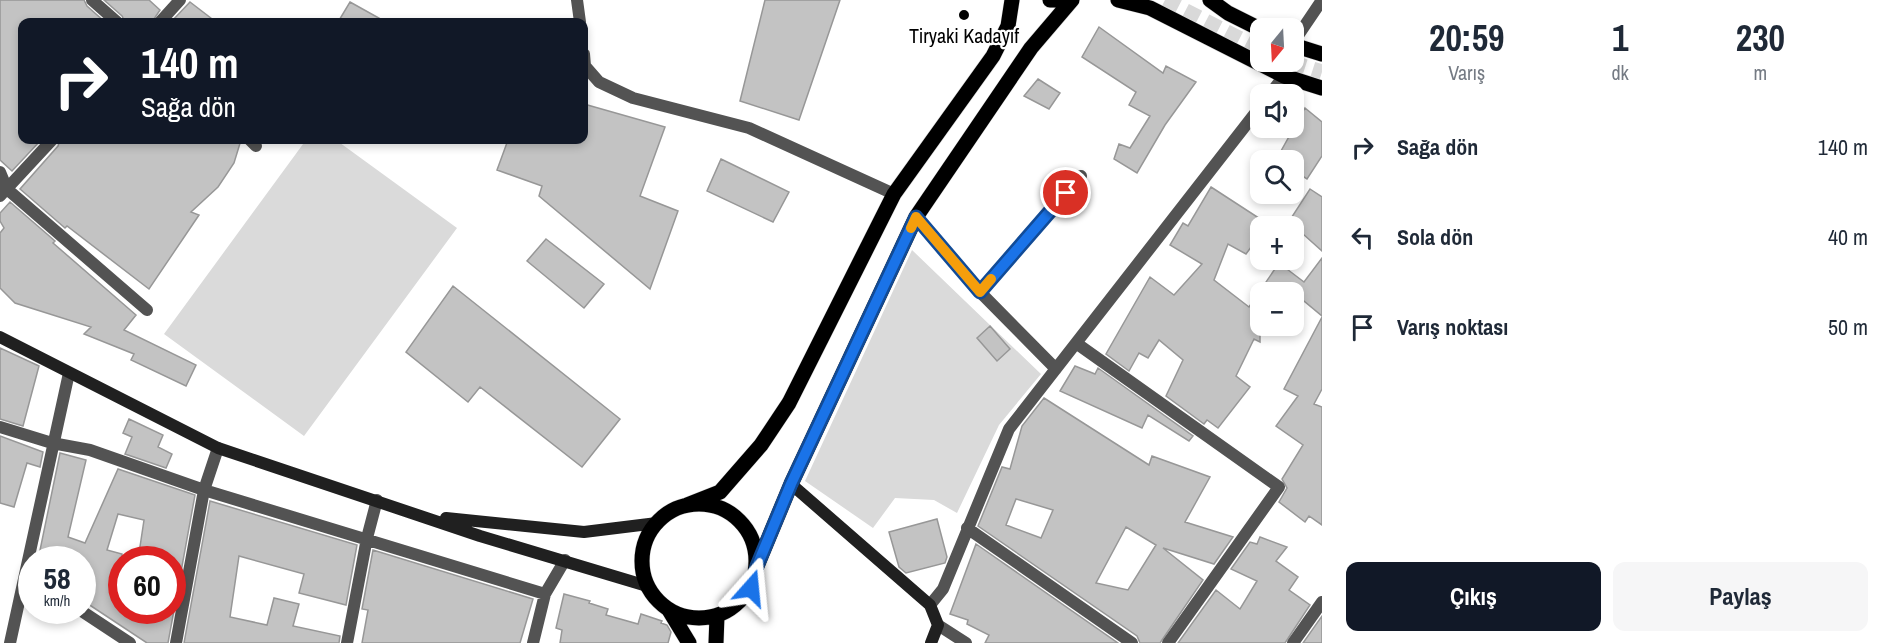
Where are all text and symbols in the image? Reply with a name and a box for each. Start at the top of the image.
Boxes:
marker: Tiryaki Kadayıf [957,8,971,22]
text: 20:59 [1429,14,1504,62]
text: 1 [1612,14,1628,62]
text: 230 [1736,14,1785,62]
north arrow [1250,18,1304,72]
map controls [1250,18,1304,336]
place label: Tiryaki Kadayıf [909,22,1019,49]
text: 140 m [141,35,239,91]
icon: right [42,42,120,120]
text: Varış [1448,59,1485,86]
text: dk [1611,59,1629,86]
text: m [1754,59,1767,86]
button: sound [1250,84,1304,138]
text: Sağa dön [141,89,236,125]
icon: right [1346,131,1379,164]
text: Sağa dön [1397,132,1478,162]
text: 140 m [1818,132,1868,162]
button: search [1250,150,1304,204]
pin [1040,167,1091,218]
icon: arrive [1049,176,1082,209]
button: + [1250,216,1304,270]
icon: left [1346,221,1379,254]
text: Sola dön [1397,222,1473,252]
text: 40 m [1828,222,1868,252]
button: − [1250,282,1304,336]
icon: arrive [1346,311,1379,344]
text: Varış noktası [1397,312,1508,342]
text: 50 m [1828,312,1868,342]
speed limit sign: 60 [108,546,186,624]
position arrow [719,556,783,620]
text: 58 [43,558,71,598]
button: Çıkış [1346,562,1601,631]
button: Paylaş [1613,562,1868,631]
text: km/h [44,590,70,611]

